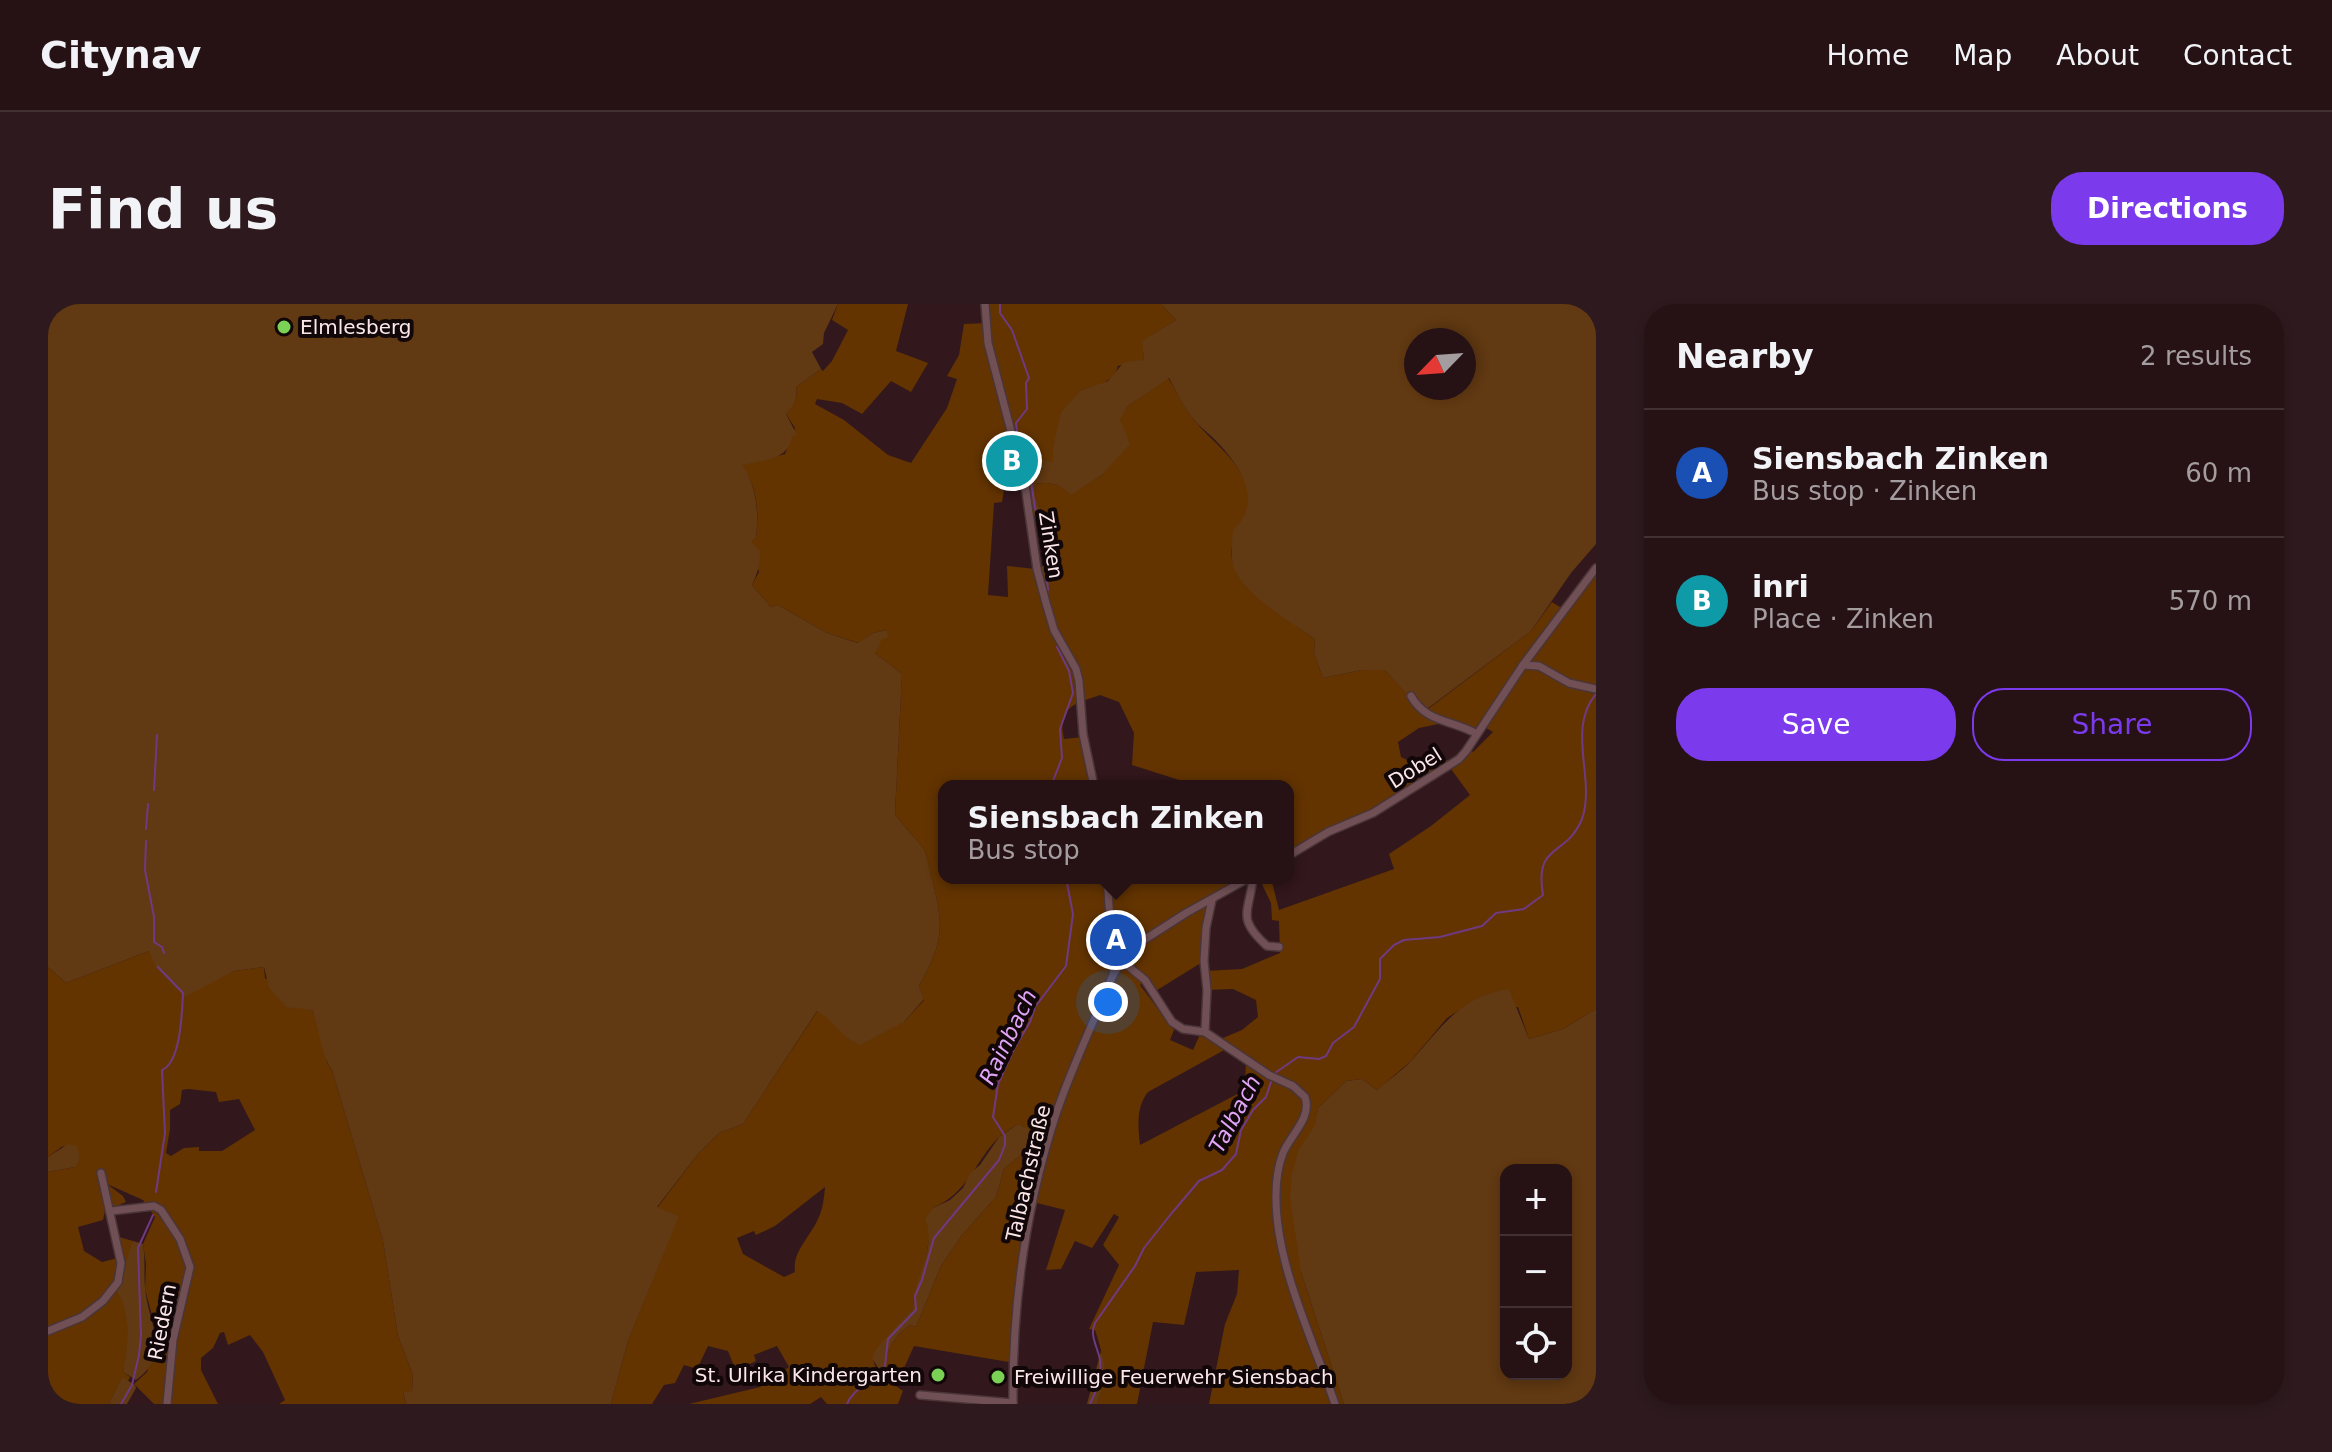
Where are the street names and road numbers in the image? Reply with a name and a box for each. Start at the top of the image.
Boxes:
street label: Zinken [1034,510,1068,580]
street label: Dobel [1384,742,1446,794]
street label: Talbachstraße [1000,1103,1055,1244]
street label: Riedern [143,1282,181,1362]

